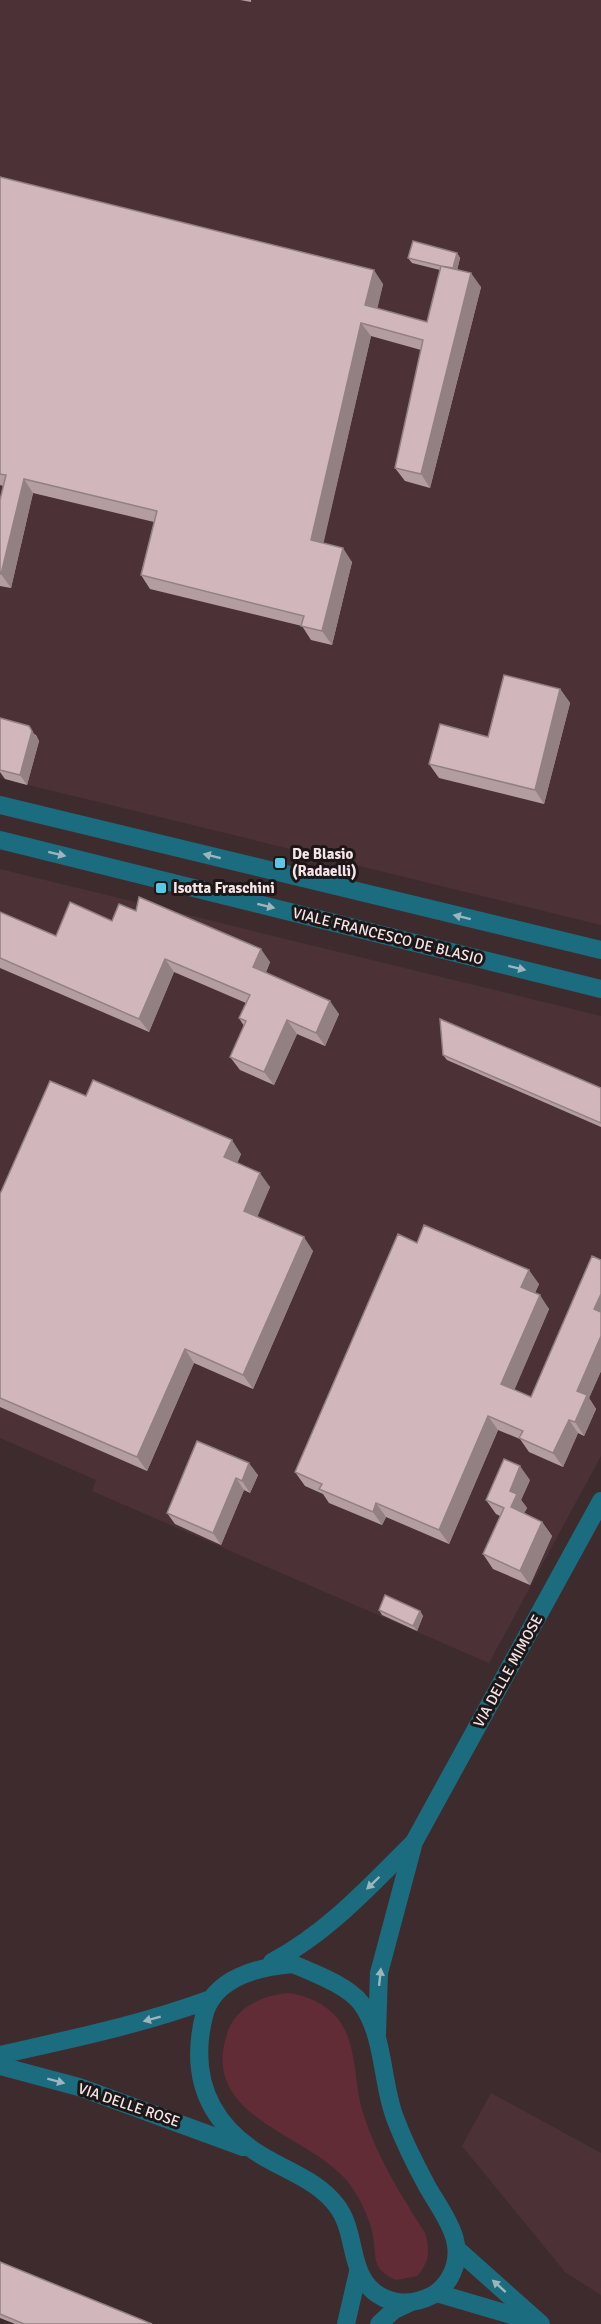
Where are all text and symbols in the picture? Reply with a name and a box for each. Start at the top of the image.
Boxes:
place label: De Blasio (Radaelli) [292,845,357,880]
one-way arrow [48,849,66,859]
one-way arrow [203,851,221,861]
marker: De Blasio (Radaelli) [273,856,287,870]
place label: Isotta Fraschini [173,879,275,897]
marker: Isotta Fraschini [154,881,168,895]
one-way arrow [257,901,276,911]
street label: VIALE FRANCESCO DE BLASIO [291,904,485,968]
one-way arrow [453,911,472,921]
one-way arrow [508,963,526,973]
street label: VIA DELLE MIMOSE [470,1611,546,1731]
one-way arrow [366,1876,380,1890]
one-way arrow [375,1968,385,1987]
one-way arrow [143,2014,161,2024]
one-way arrow [48,2077,66,2086]
street label: VIA DELLE ROSE [76,2079,182,2131]
one-way arrow [492,2280,507,2293]

